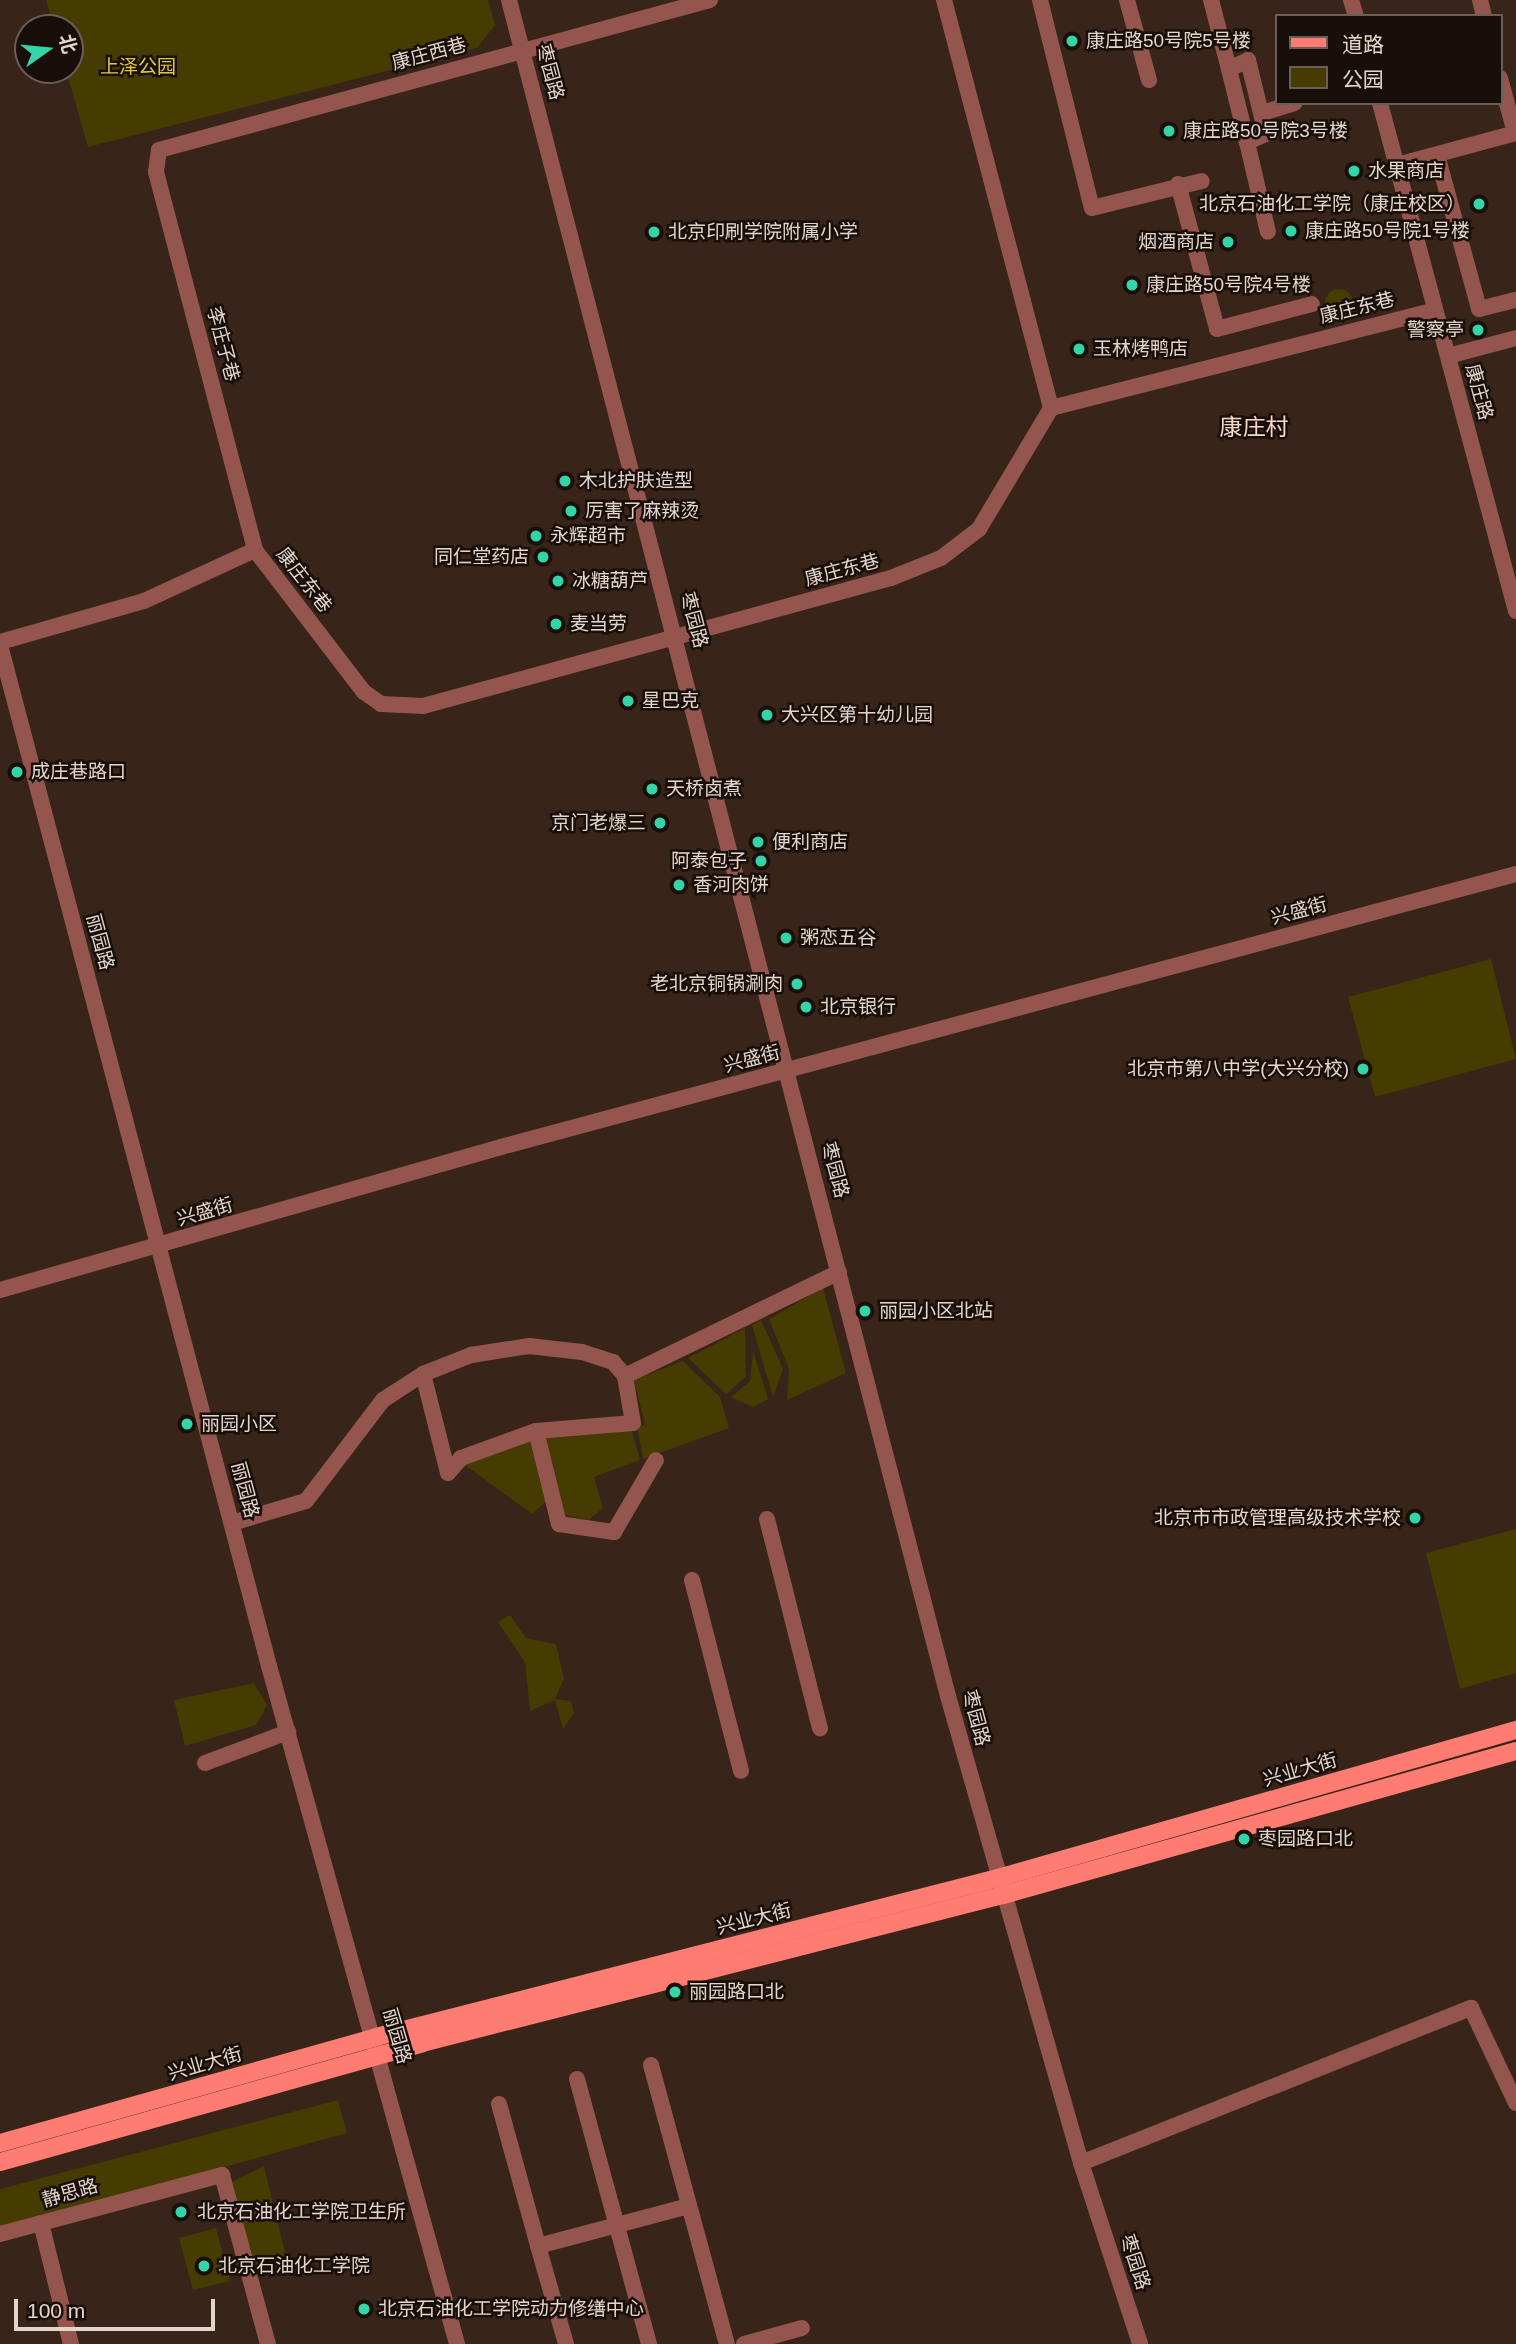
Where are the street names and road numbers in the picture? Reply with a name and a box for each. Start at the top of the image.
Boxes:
street label: 康庄西巷 [389,33,469,75]
street label: 枣园路 [532,42,568,102]
street label: 康庄东巷 [1317,288,1397,328]
street label: 李庄子巷 [202,304,244,384]
street label: 康庄路 [1461,362,1497,422]
street label: 康庄东巷 [272,543,336,617]
street label: 康庄东巷 [802,549,882,591]
street label: 枣园路 [676,590,712,650]
street label: 兴盛街 [1269,893,1329,929]
street label: 丽园路 [82,912,118,972]
street label: 兴盛街 [722,1041,782,1077]
street label: 枣园路 [817,1140,853,1200]
street label: 兴盛街 [174,1193,236,1231]
street label: 丽园路 [227,1460,263,1520]
street label: 枣园路 [958,1688,994,1748]
street label: 兴业大街 [1260,1749,1340,1791]
street label: 兴业大街 [714,1899,794,1939]
street label: 丽园路 [378,2005,416,2067]
street label: 兴业大街 [165,2043,245,2085]
street label: 静思路 [39,2174,101,2212]
street label: 枣园路 [1115,2231,1155,2293]

